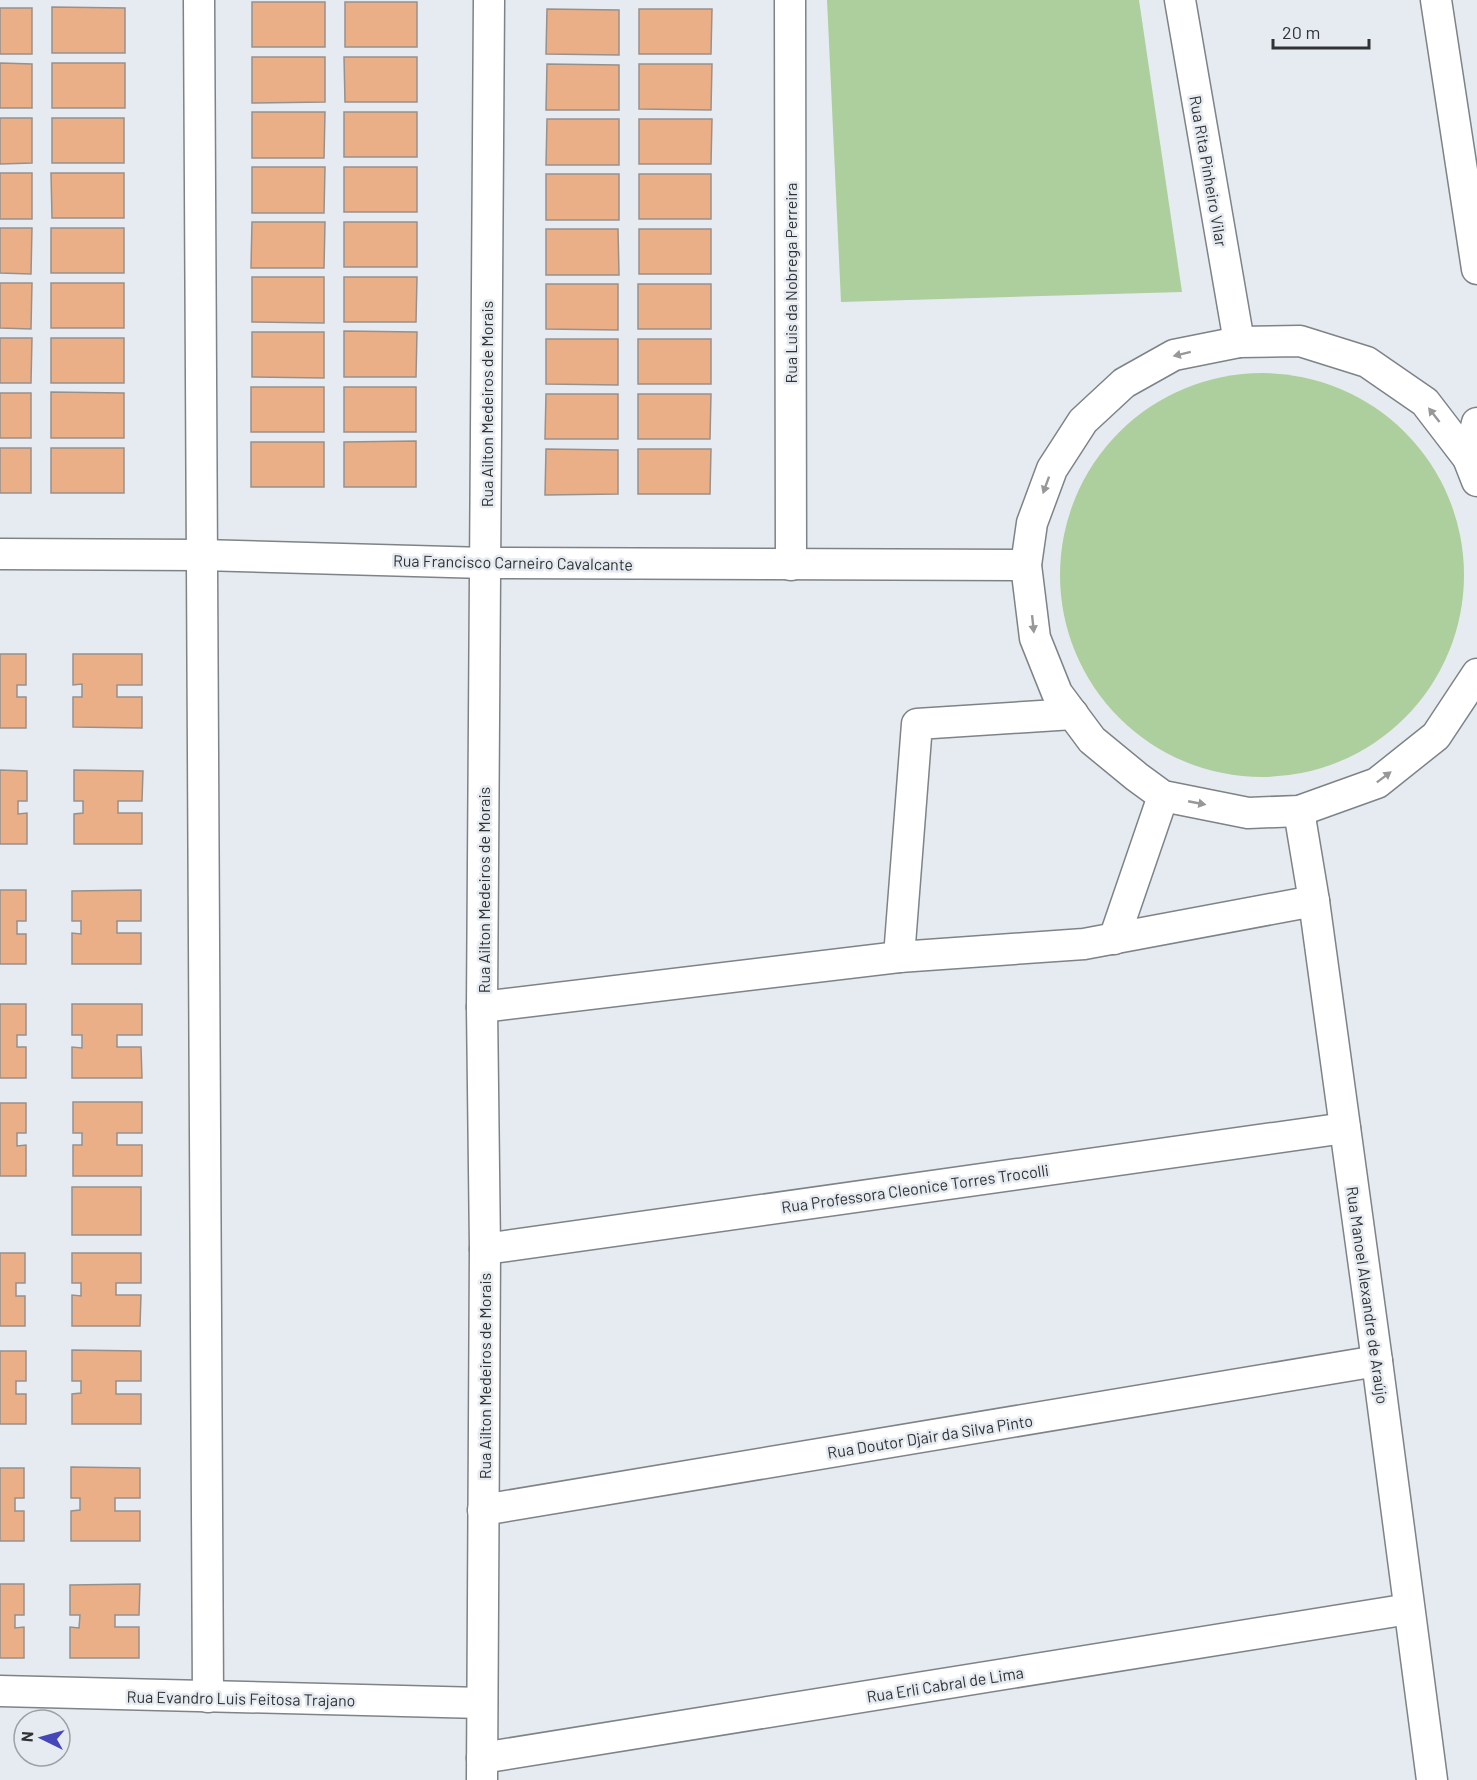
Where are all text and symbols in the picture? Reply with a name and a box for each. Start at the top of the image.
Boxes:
scale bar [1273,12,1369,50]
text: 20 m [1282,21,1320,43]
street label: Rua Rita Pinheiro Vilar [1186,94,1232,248]
street label: Rua Luis da Nobrega Perreira [781,183,800,383]
street label: Rua Ailton Medeiros de Morais [477,301,496,507]
one-way arrow [1172,350,1191,360]
one-way arrow [1428,407,1441,423]
one-way arrow [1040,476,1050,494]
street label: Rua Francisco Carneiro Cavalcante [393,550,633,574]
one-way arrow [1028,614,1038,633]
one-way arrow [1377,771,1392,783]
street label: Rua Ailton Medeiros de Morais [474,787,493,993]
one-way arrow [1188,799,1207,808]
street label: Rua Professora Cleonice Torres Trocolli [780,1160,1050,1216]
street label: Rua Manoel Alexandre de Araújo [1343,1185,1393,1405]
street label: Rua Ailton Medeiros de Morais [475,1273,494,1479]
street label: Rua Doutor Djair da Silva Pinto [826,1410,1034,1462]
street label: Rua Erli Cabral de Lima [865,1662,1025,1706]
street label: Rua Evandro Luis Feitosa Trajano [127,1687,355,1709]
north arrow [12,1708,72,1768]
text: N [17,1731,36,1743]

